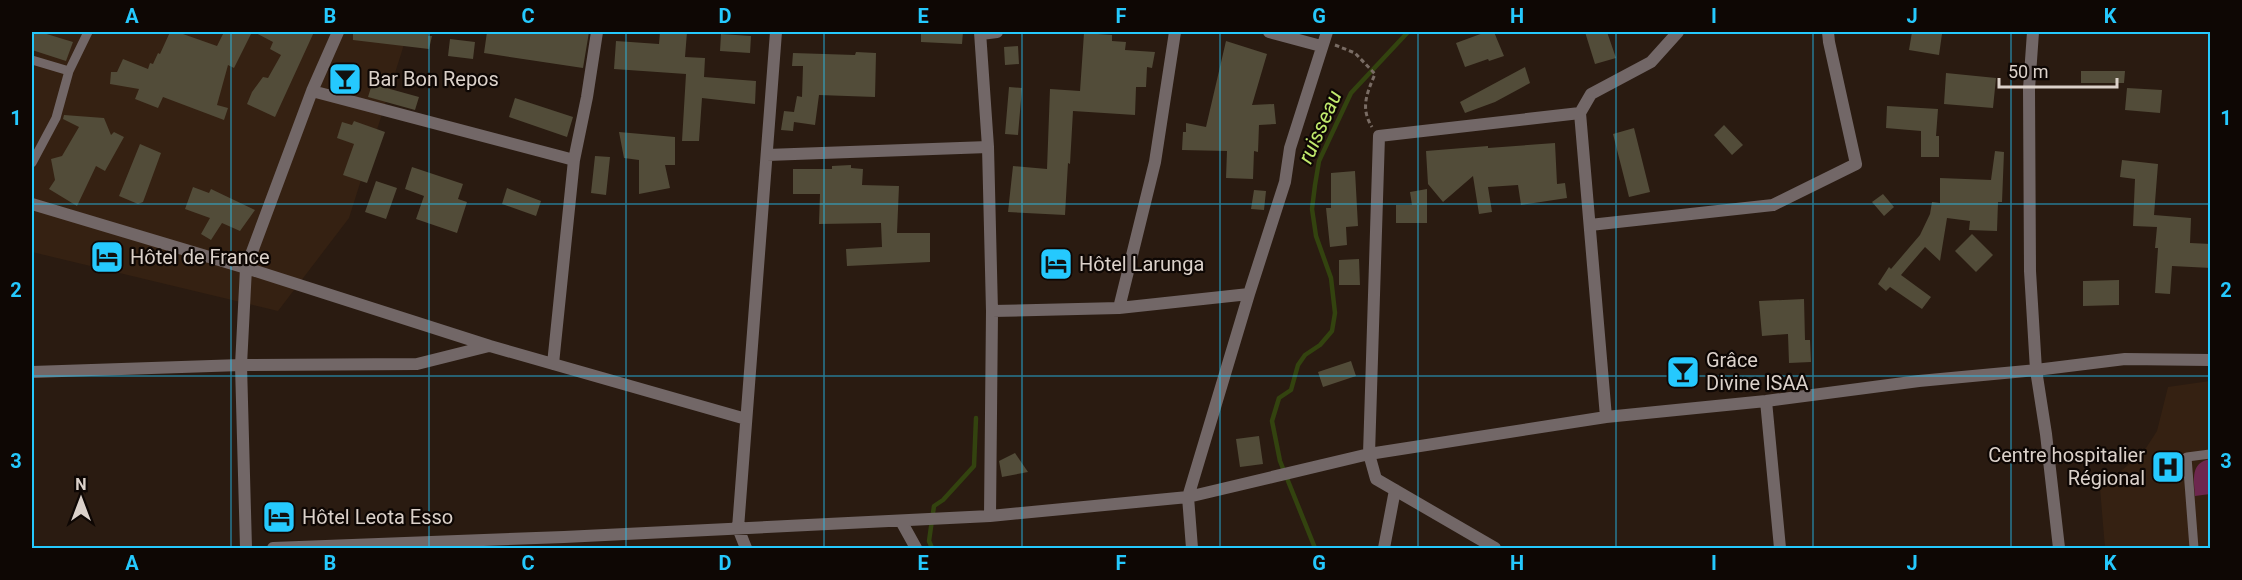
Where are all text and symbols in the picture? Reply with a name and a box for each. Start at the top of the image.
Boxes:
text: A [125,4,139,28]
text: B [324,4,336,28]
text: C [521,4,535,28]
text: D [719,4,732,28]
text: E [917,4,929,28]
text: F [1116,4,1127,28]
text: G [1312,4,1326,28]
text: H [1510,4,1524,28]
text: I [1711,4,1717,28]
text: J [1906,4,1918,28]
text: K [2104,4,2117,28]
scale bar [1999,51,2118,89]
bar icon: Bar Bon Repos [327,61,363,97]
text: 50 m [2008,61,2048,82]
place label: Bar Bon Repos [368,67,499,91]
water label: ruisseau [1293,87,1347,167]
text: 1 [10,106,22,130]
text: 1 [2220,106,2232,130]
hotel icon: Hôtel de France [89,239,125,275]
place label: Hôtel de France [130,245,270,269]
hotel icon: Hôtel Larunga [1038,246,1074,282]
place label: Hôtel Larunga [1079,252,1204,276]
text: 2 [10,278,22,302]
text: 2 [2220,278,2232,302]
place label: Grâce Divine ISAA [1706,348,1809,395]
bar icon: Grâce Divine ISAA [1665,354,1701,390]
place label: Centre hospitalier Régional [1988,443,2145,490]
text: 3 [10,449,22,473]
hospital icon: Centre hospitalier Régional [2150,449,2186,485]
text: 3 [2220,449,2232,473]
north arrow [51,469,111,529]
text: N [75,475,87,494]
hotel icon: Hôtel Leota Esso [261,499,297,535]
place label: Hôtel Leota Esso [302,505,453,529]
text: A [125,551,139,575]
text: B [324,551,336,575]
text: C [521,551,535,575]
text: D [719,551,732,575]
text: E [917,551,929,575]
text: F [1116,551,1127,575]
text: G [1312,551,1326,575]
text: H [1510,551,1524,575]
text: I [1711,551,1717,575]
text: J [1906,551,1918,575]
text: K [2104,551,2117,575]

